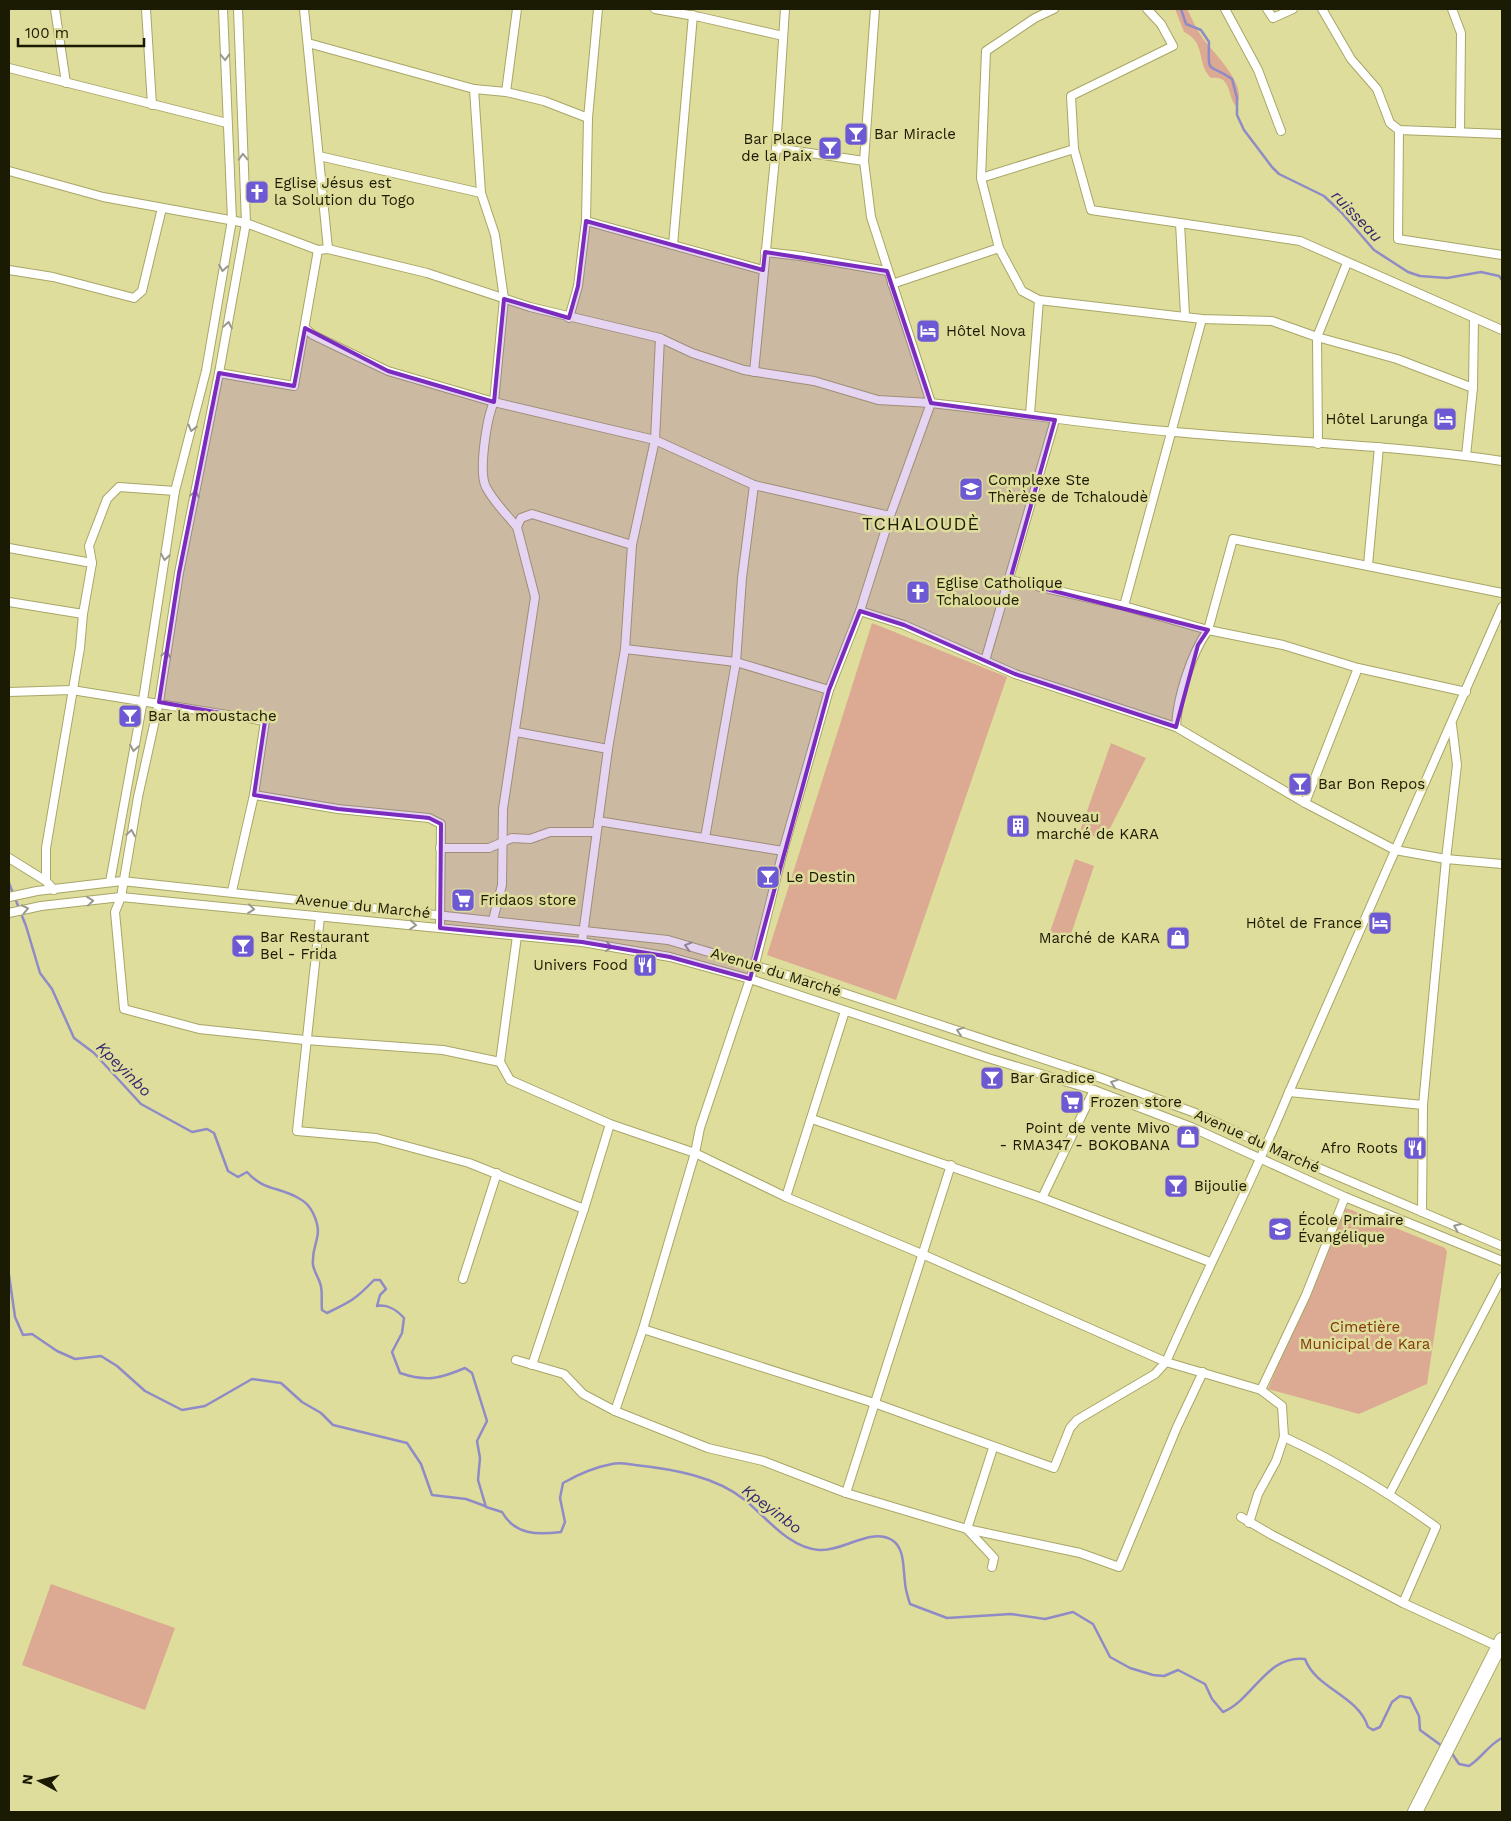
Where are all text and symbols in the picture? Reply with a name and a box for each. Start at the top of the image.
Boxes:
scale bar [18,15,144,47]
text: 100 m [25,24,69,42]
one-way arrow [219,54,230,62]
bar icon: Bar Miracle [843,121,869,147]
place label: Bar Miracle [874,125,956,143]
place label: Bar Place de la Paix [741,130,812,165]
bar icon: Bar Place de la Paix [817,135,843,161]
one-way arrow [238,153,249,161]
place label: Eglise Jésus est la Solution du Togo [274,174,415,209]
church icon: Eglise Jésus est la Solution du Togo [244,179,270,205]
water label: ruisseau [1328,186,1387,246]
one-way arrow [219,264,229,273]
hotel icon: Hôtel Nova [915,318,941,344]
one-way arrow [222,321,232,329]
place label: Hôtel Nova [946,322,1026,340]
hotel icon: Hôtel Larunga [1432,406,1458,432]
place label: Hôtel Larunga [1326,410,1429,428]
one-way arrow [187,423,197,431]
place label: Complexe Ste Thèrèse de Tchaloudè [988,471,1148,506]
school or university icon: Complexe Ste Thèrèse de Tchaloudè [958,476,984,502]
one-way arrow [189,490,199,499]
district label: TCHALOUDÈ [862,513,980,534]
one-way arrow [161,552,171,561]
place label: Eglise Catholique Tchalooude [936,574,1063,609]
church icon: Eglise Catholique Tchalooude [905,579,931,605]
one-way arrow [160,650,171,658]
bar icon: Bar la moustache [117,703,143,729]
place label: Bar la moustache [148,707,277,725]
one-way arrow [130,744,140,753]
bar icon: Bar Bon Repos [1287,771,1313,797]
place label: Bar Bon Repos [1318,775,1425,793]
place label: Nouveau marché de KARA [1036,808,1159,843]
building icon: Nouveau marché de KARA [1005,813,1031,839]
one-way arrow [126,828,136,837]
bar icon: Le Destin [755,864,781,890]
place label: Le Destin [786,868,855,886]
supermarket icon: Fridaos store [450,887,476,913]
street label: Avenue du Marché [295,890,431,922]
place label: Fridaos store [480,891,576,909]
one-way arrow [86,895,94,906]
one-way arrow [20,904,29,915]
one-way arrow [248,904,256,915]
hotel icon: Hôtel de France [1367,910,1393,936]
place label: Hôtel de France [1246,914,1362,932]
one-way arrow [409,920,417,931]
shop icon: Marché de KARA [1165,925,1191,951]
place label: Bar Restaurant Bel - Frida [260,928,370,963]
place label: Marché de KARA [1039,929,1160,947]
bar icon: Bar Restaurant Bel - Frida [230,933,256,959]
one-way arrow [605,941,614,951]
one-way arrow [685,941,693,951]
street label: Avenue du Marché [709,944,843,1000]
restaurant icon: Univers Food [632,952,658,978]
place label: Univers Food [533,956,628,974]
one-way arrow [957,1026,965,1036]
water label: Kpeyinbo [93,1038,155,1100]
bar icon: Bar Gradice [979,1065,1005,1091]
place label: Bar Gradice [1010,1069,1095,1087]
one-way arrow [1110,1079,1119,1089]
supermarket icon: Frozen store [1059,1089,1085,1115]
place label: Frozen store [1090,1093,1182,1111]
street label: Avenue du Marché [1191,1105,1323,1177]
place label: Point de vente Mivo - RMA347 - BOKOBANA [999,1119,1170,1154]
shop icon: Point de vente Mivo - RMA347 - BOKOBANA [1175,1124,1201,1150]
restaurant icon: Afro Roots [1402,1135,1428,1161]
place label: Afro Roots [1321,1139,1398,1157]
bar icon: Bijoulie [1163,1173,1189,1199]
place label: Bijoulie [1194,1177,1247,1195]
place label: École Primaire Évangélique [1298,1211,1404,1246]
school or university icon: École Primaire Évangélique [1267,1216,1293,1242]
one-way arrow [1453,1223,1462,1234]
park label: Cimetière Municipal de Kara [1300,1318,1431,1353]
water label: Kpeyinbo [738,1480,806,1538]
north arrow [15,1756,65,1806]
text: N [19,1773,36,1786]

